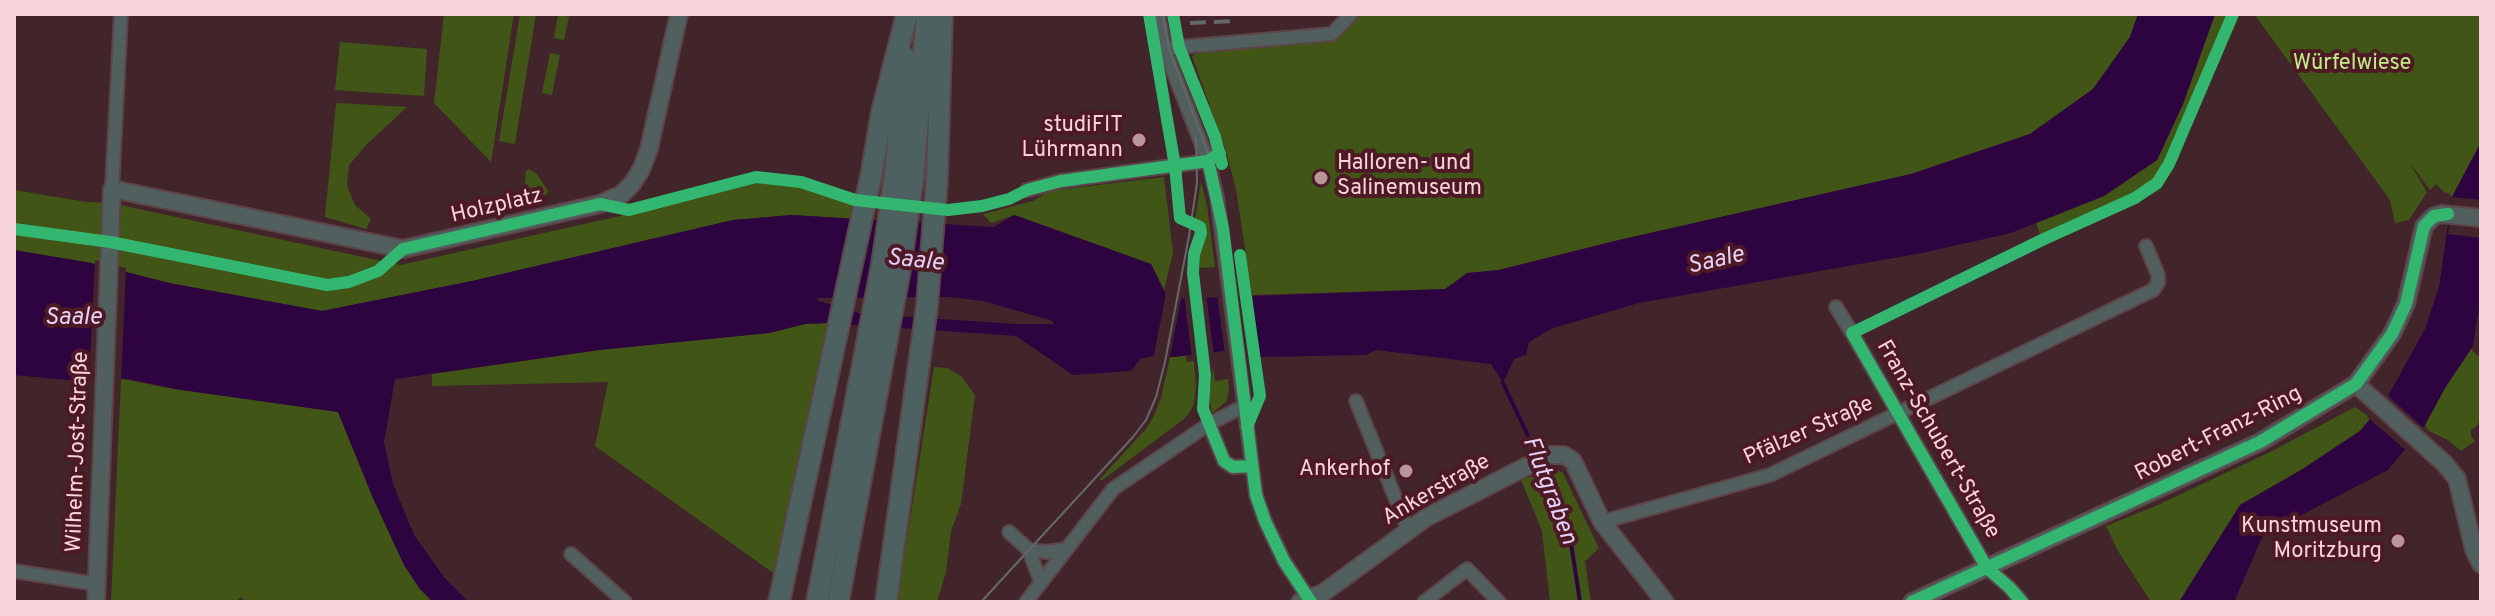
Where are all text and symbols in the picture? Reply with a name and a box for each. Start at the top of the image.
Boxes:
park label: Würfelwiese [2293,52,2411,78]
place label: studiFIT Lührmann [1022,114,1123,166]
marker: studiFIT Lührmann [1130,131,1148,149]
place label: Halloren- und Salinemuseum [1337,152,1482,204]
marker: Halloren- und Salinemuseum [1312,169,1330,187]
street label: Holzplatz [449,184,545,230]
water label: Saale [1685,242,1747,282]
water label: Saale [885,245,945,279]
water label: Saale [44,305,102,333]
street label: Franz-Schubert-Straße [1869,336,2005,544]
street label: Wilhelm-Jost-Straße [62,351,96,553]
street label: Robert-Franz-Ring [2131,382,2307,488]
street label: Pfälzer Straße [1740,392,1878,472]
water label: Flutgraben [1514,433,1582,549]
street label: Ankerstraße [1378,450,1496,532]
place label: Ankerhof [1299,458,1390,484]
marker: Ankerhof [1397,462,1415,480]
place label: Kunstmuseum Moritzburg [2241,515,2382,566]
marker: Kunstmuseum Moritzburg [2389,532,2407,550]

